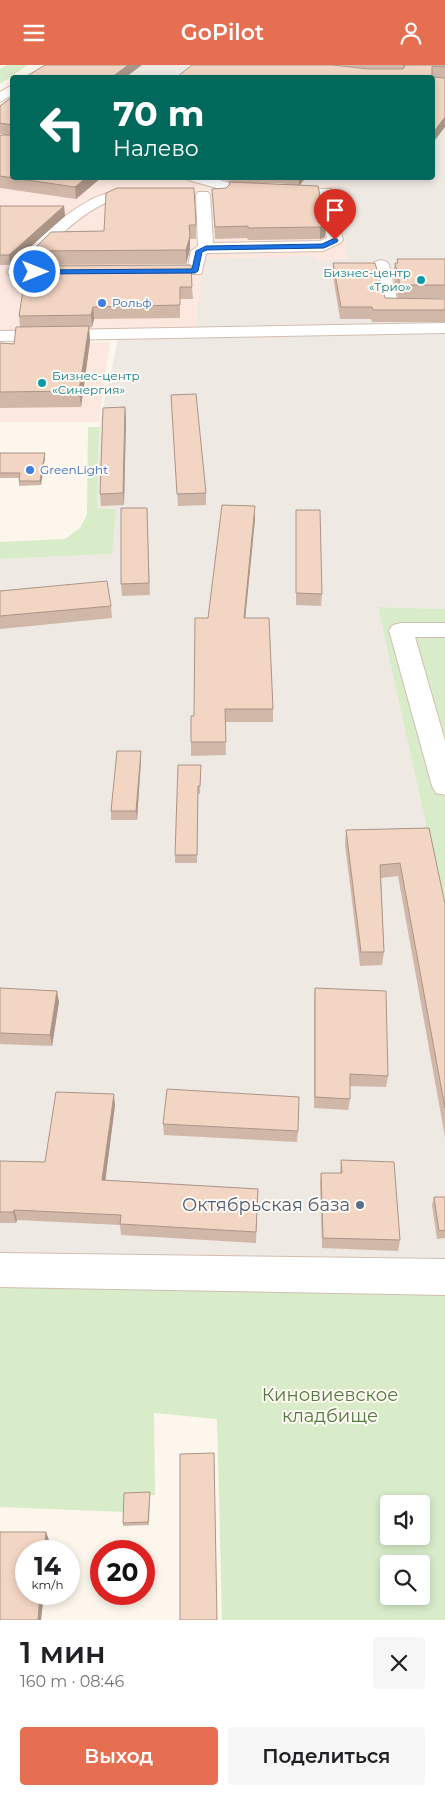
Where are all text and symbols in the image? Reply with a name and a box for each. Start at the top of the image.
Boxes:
icon: menu [20,19,48,47]
text: GoPilot [181,19,264,46]
icon: person [397,19,425,47]
text: 70 m [113,92,204,135]
icon: left [30,95,95,160]
text: Налево [113,135,199,162]
pin [314,189,356,240]
icon: arrive [321,196,349,224]
position arrow [8,245,60,297]
place label: Бизнес-центр «Трио» [323,265,411,294]
marker: Бизнес-центр «Трио» [415,274,427,286]
place label: Рольф [112,295,152,310]
marker: Рольф [96,297,108,309]
place label: Бизнес-центр «Синергия» [52,368,140,397]
marker: Бизнес-центр «Синергия» [36,377,48,389]
place label: GreenLight [40,462,108,477]
marker: GreenLight [24,464,36,476]
place label: Октябрьская база [182,1194,350,1216]
marker: Октябрьская база [354,1199,366,1211]
park label: Киновиевское кладбище [262,1384,398,1427]
map controls [380,1495,430,1605]
button: sound [380,1495,430,1545]
speed limit sign: 20 [90,1540,155,1605]
text: 14 [34,1551,61,1581]
button: search [380,1555,430,1605]
text: km/h [31,1577,64,1592]
text: 1 мин [20,1634,106,1671]
button: close [373,1637,425,1689]
text: 160 m · 08:46 [20,1672,124,1691]
button: Выход [20,1727,218,1785]
button: Поделиться [228,1727,425,1785]

